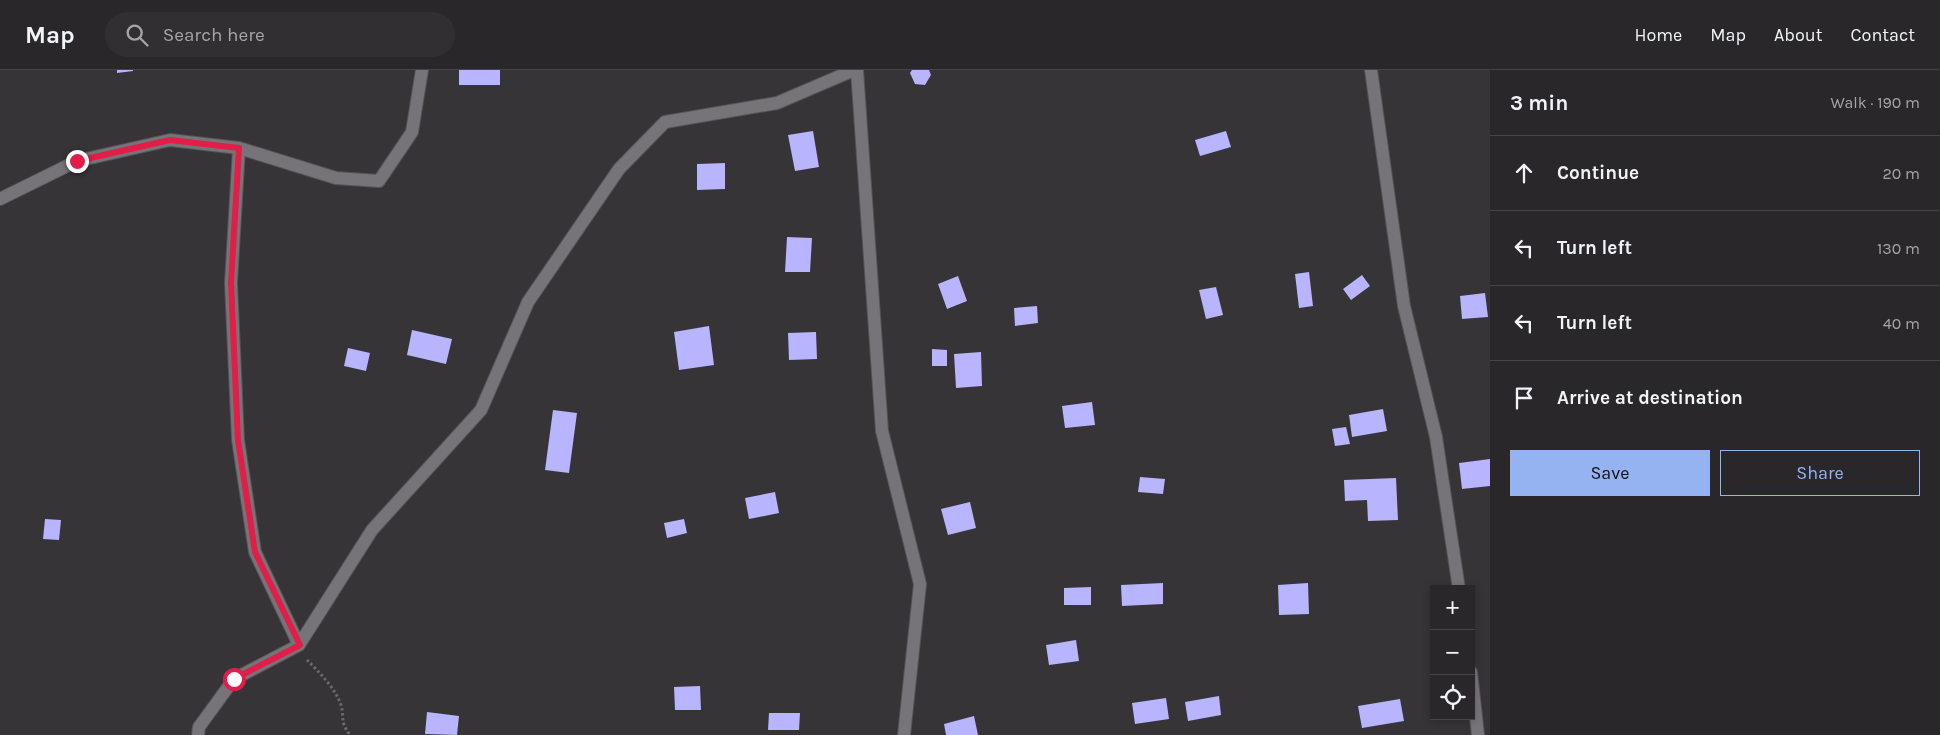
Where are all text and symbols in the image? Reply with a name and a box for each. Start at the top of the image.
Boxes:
search box [105,12,455,57]
text: Map [25,21,75,49]
icon: search [123,21,151,49]
text: Search here [163,24,265,46]
text: Home [1634,24,1682,46]
text: Map [1710,24,1746,46]
text: About [1774,24,1823,46]
text: Contact [1851,24,1915,46]
text: 3 min [1510,91,1568,115]
text: Walk · 190 m [1831,93,1920,112]
route end [66,150,89,173]
icon: ahead [1510,159,1538,187]
text: Continue [1557,162,1639,184]
text: 20 m [1882,164,1920,183]
icon: left [1510,234,1538,262]
text: Turn left [1557,237,1632,259]
text: 130 m [1877,239,1920,258]
icon: left [1510,309,1538,337]
text: Turn left [1557,312,1632,334]
text: 40 m [1883,314,1920,333]
icon: arrive [1510,384,1538,412]
text: Arrive at destination [1557,387,1743,409]
button: Save [1510,450,1710,496]
button: Share [1720,450,1920,496]
map controls [1430,585,1475,720]
button: + [1430,585,1475,630]
button: − [1430,630,1475,675]
route start [223,668,246,691]
button: locate [1430,675,1475,720]

